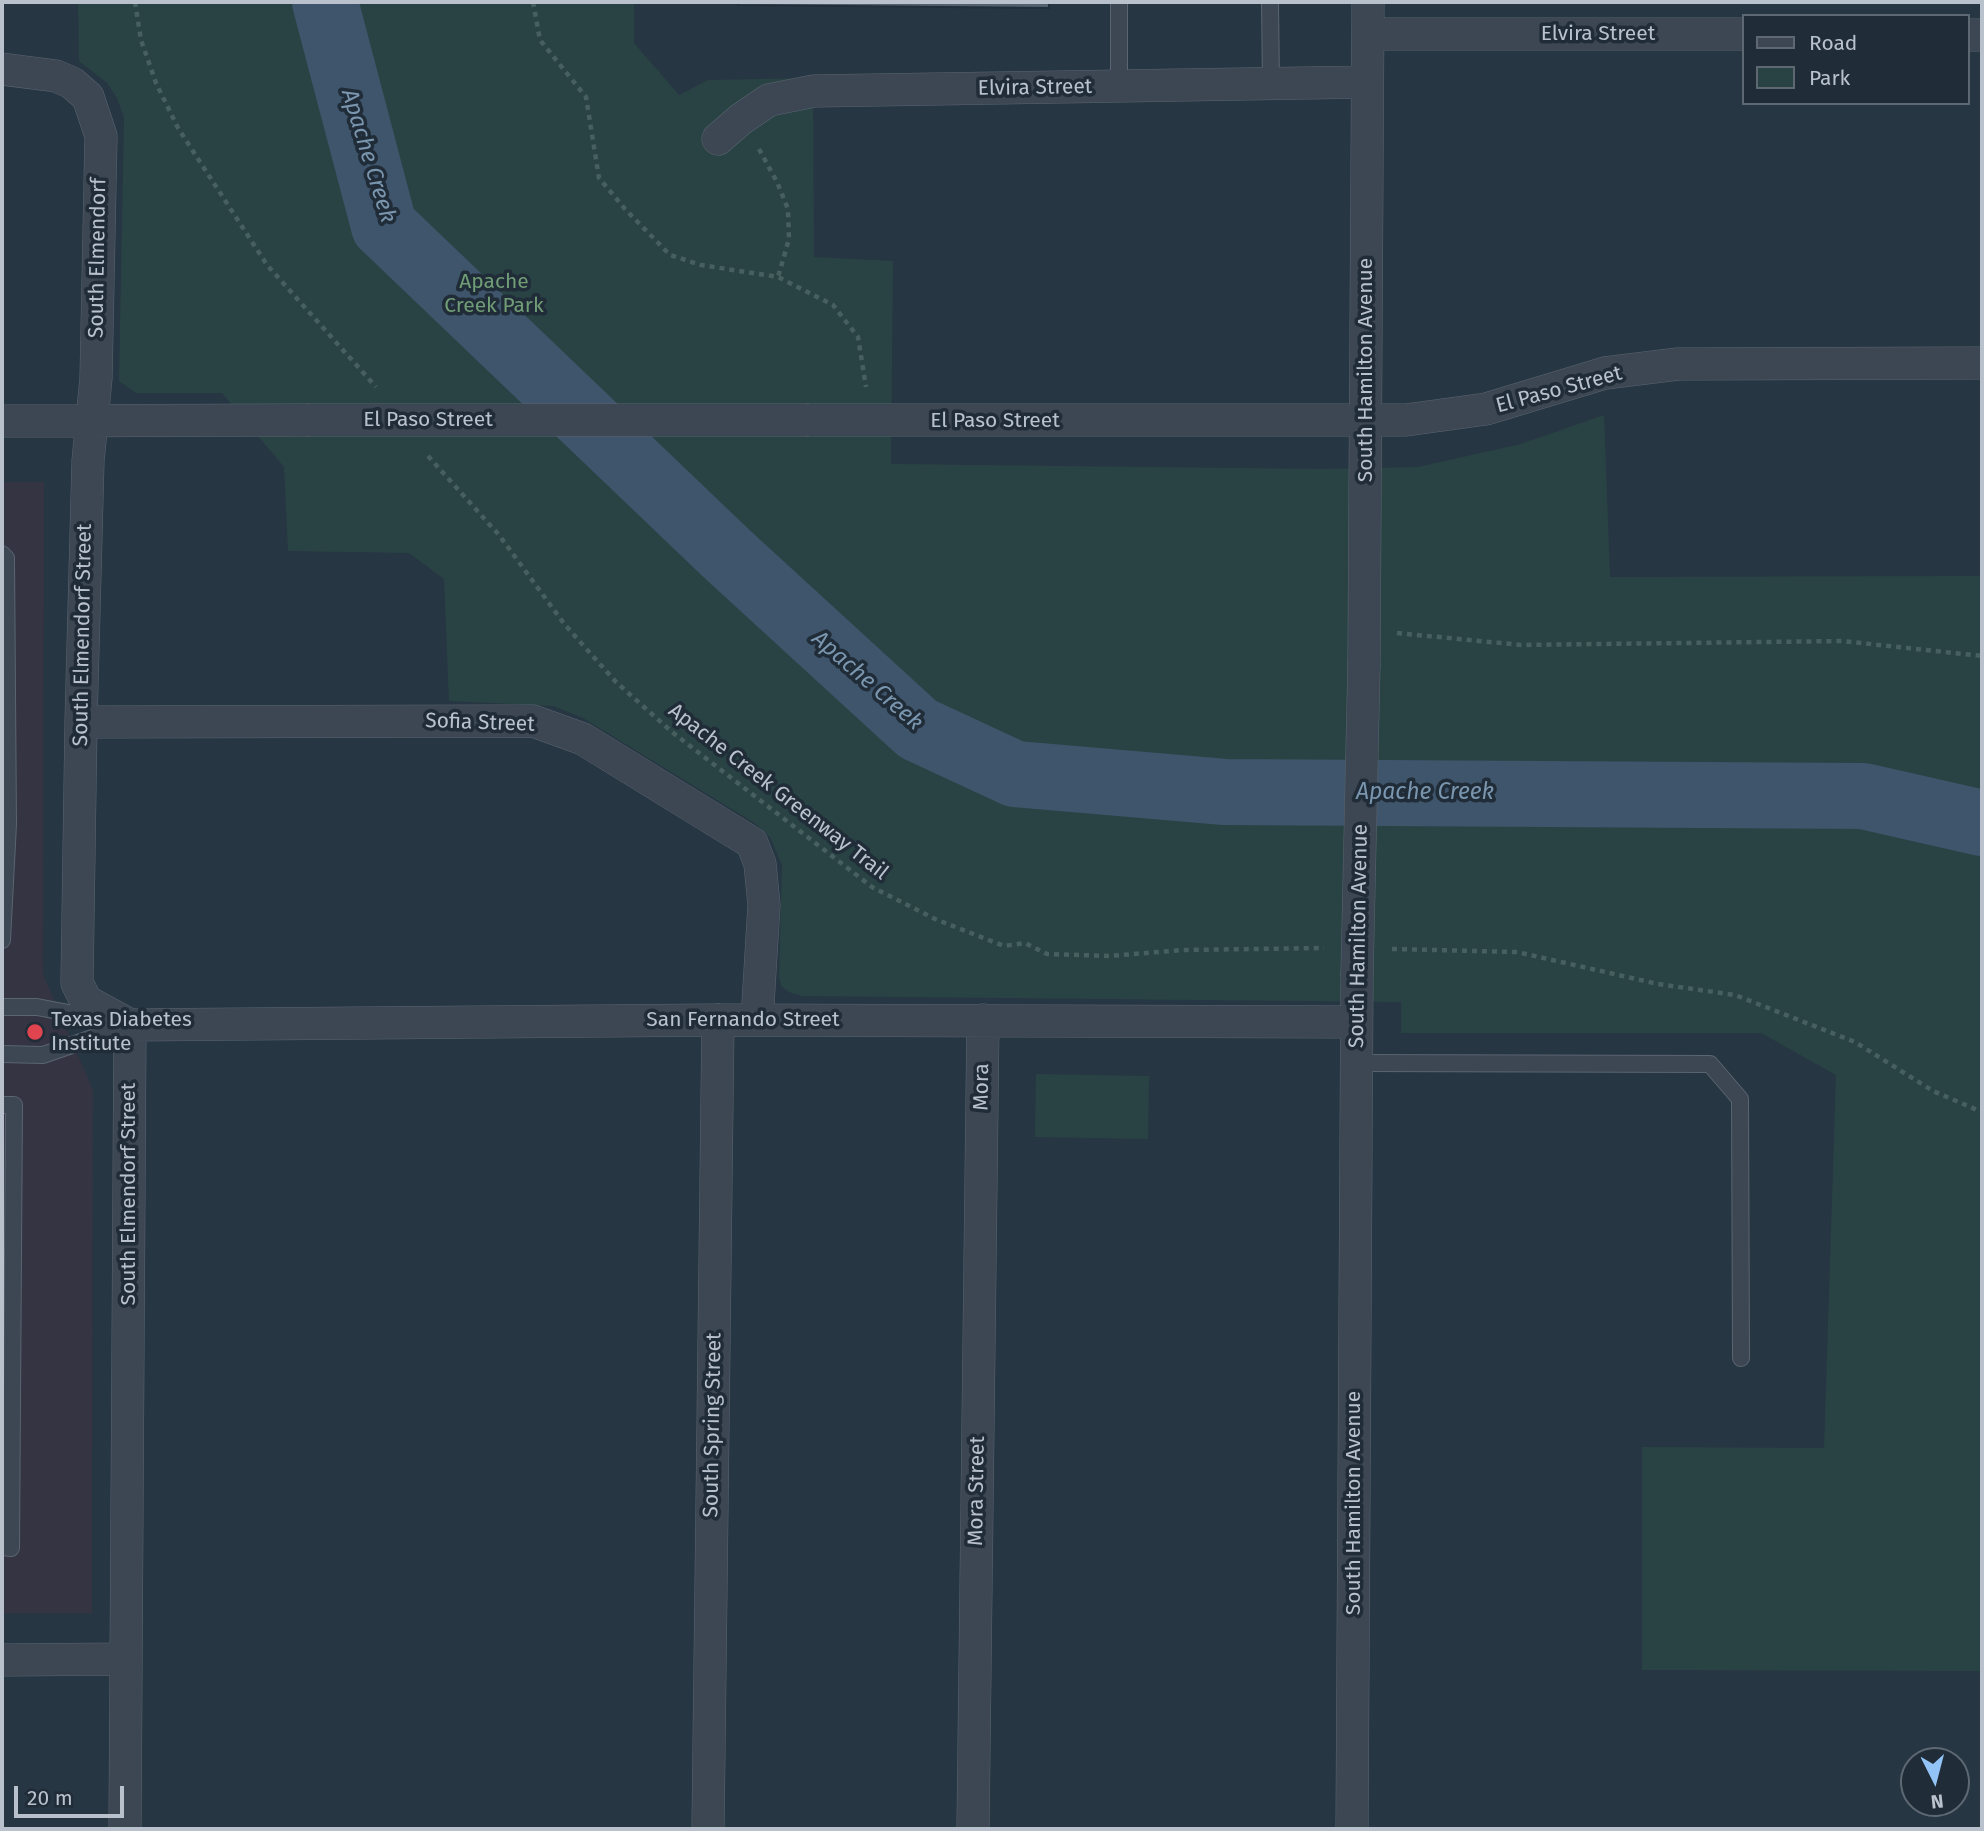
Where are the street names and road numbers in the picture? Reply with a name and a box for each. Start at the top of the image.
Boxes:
street label: Elvira Street [1541,21,1655,47]
street label: Elvira Street [977,74,1093,102]
street label: South Elmendorf [84,178,112,338]
street label: South Hamilton Avenue [1353,258,1379,482]
street label: El Paso Street [1493,361,1625,419]
street label: El Paso Street [363,407,493,433]
street label: El Paso Street [930,408,1060,434]
street label: South Elmendorf Street [68,523,98,747]
street label: Apache Creek Greenway Trail [663,698,893,886]
street label: Sofia Street [425,708,535,738]
street label: South Hamilton Avenue [1344,824,1374,1048]
street label: San Fernando Street [646,1007,840,1033]
street label: Mora [969,1063,995,1111]
street label: South Elmendorf Street [116,1083,142,1305]
street label: South Spring Street [699,1332,727,1518]
street label: South Hamilton Avenue [1341,1391,1367,1615]
street label: Mora Street [963,1436,991,1546]

